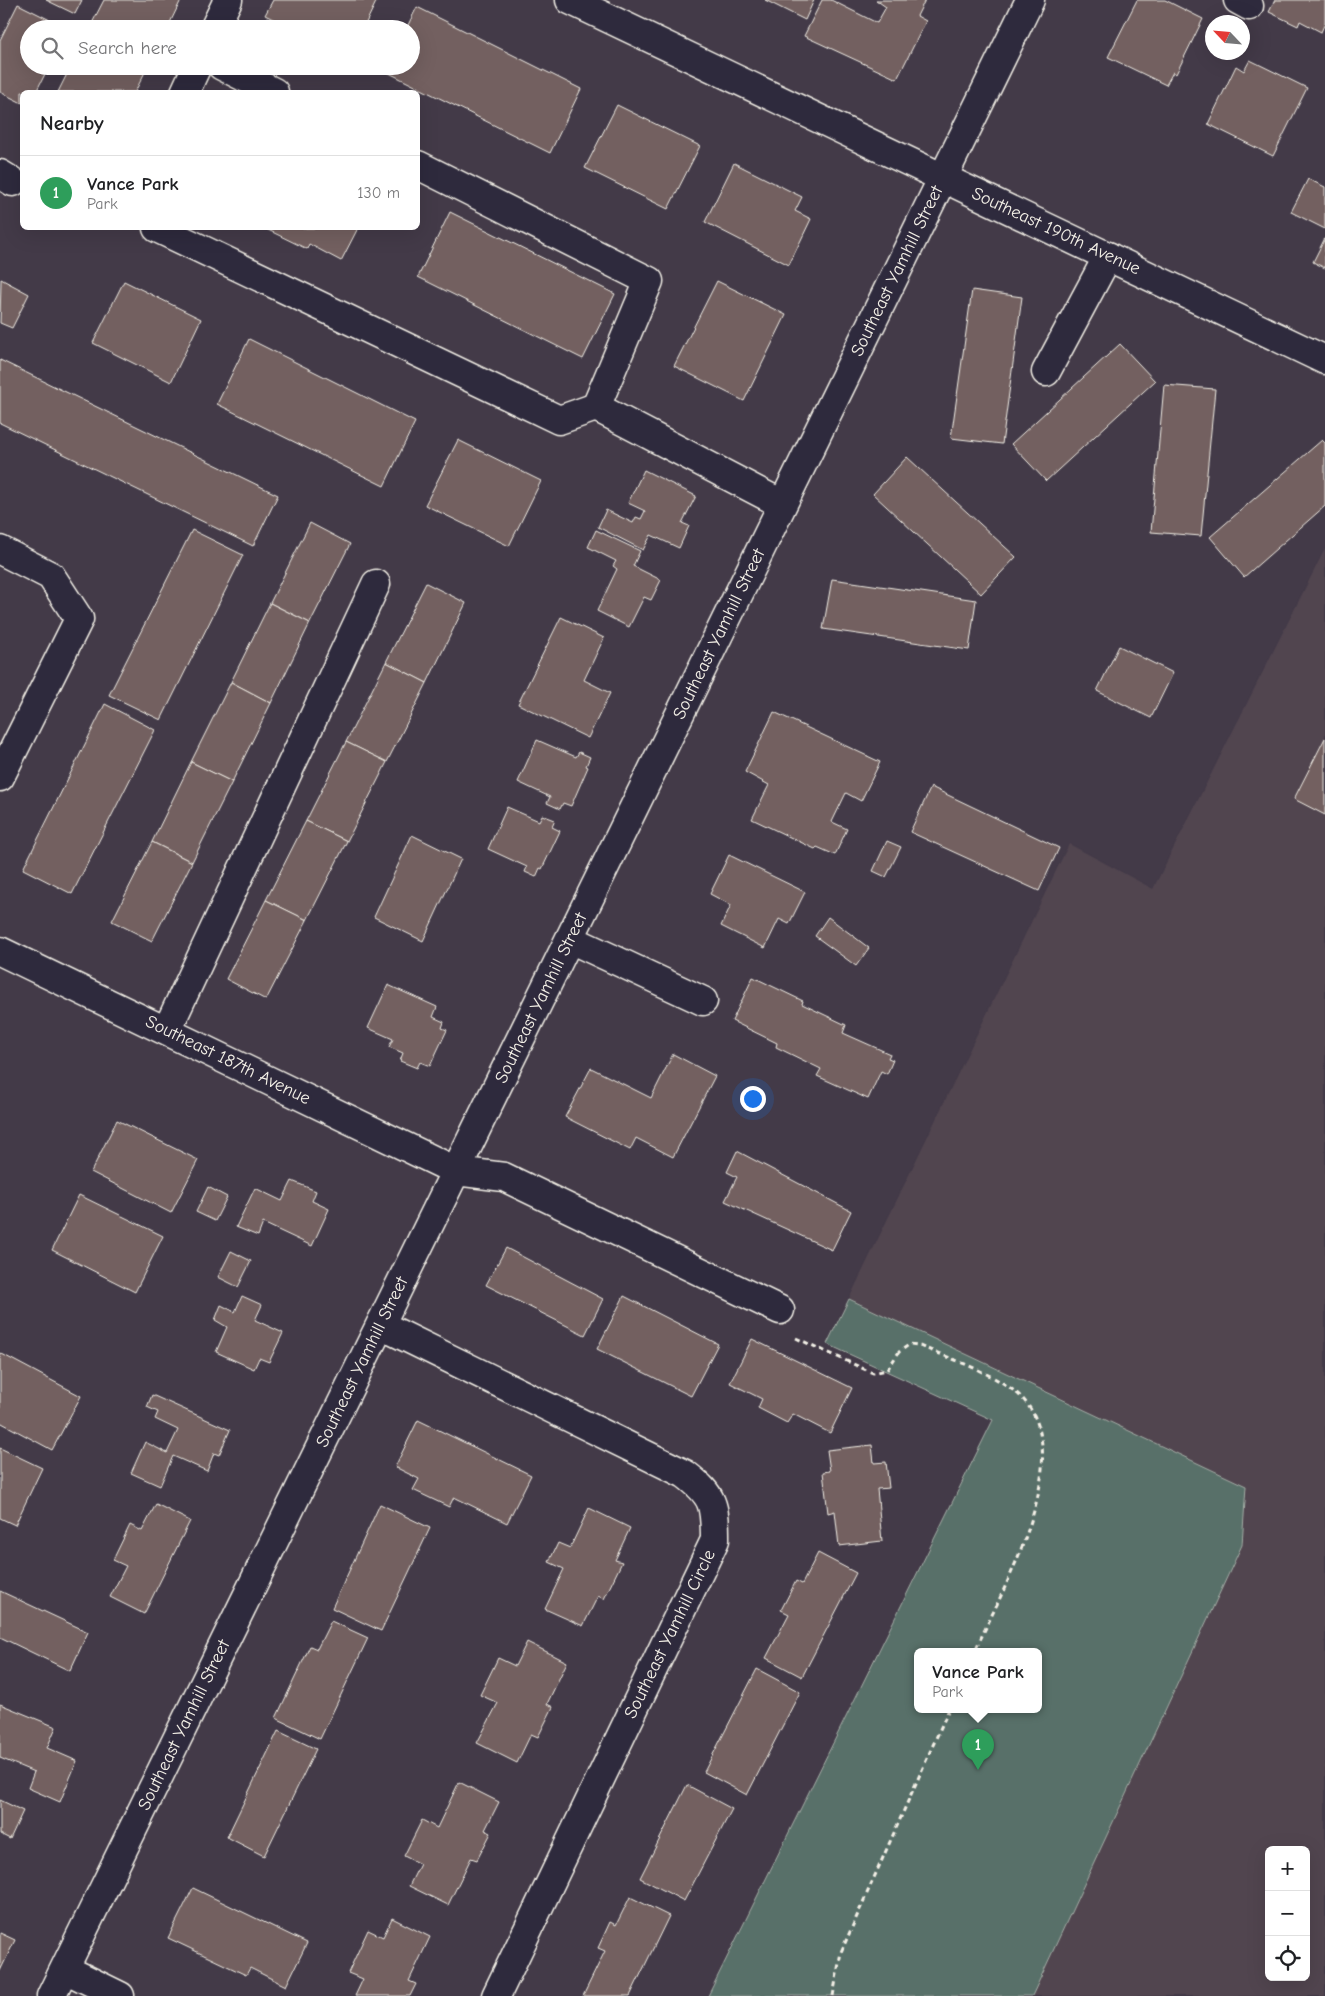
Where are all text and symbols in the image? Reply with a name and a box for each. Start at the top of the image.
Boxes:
north arrow [1205,15,1250,60]
search box [20,20,420,75]
icon: search [38,34,66,62]
text: Search here [78,37,177,59]
text: Nearby [40,111,104,135]
text: Vance Park [87,173,179,195]
street label: Southeast Yamhill Street [847,182,948,360]
street label: Southeast 190th Avenue [968,183,1144,279]
text: 1 [53,184,59,202]
text: 130 m [357,184,400,202]
text: Park [87,195,118,213]
street label: Southeast Yamhill Street [669,545,770,723]
street label: Southeast Yamhill Street [491,909,592,1087]
street label: Southeast 187th Avenue [142,1011,314,1109]
your location [740,1086,766,1112]
street label: Southeast Yamhill Street [312,1273,413,1451]
street label: Southeast Yamhill Circle [620,1546,720,1722]
street label: Southeast Yamhill Street [134,1636,235,1814]
popup [914,1648,1042,1713]
text: Vance Park [932,1661,1024,1683]
text: Park [932,1683,963,1701]
pin: 1 [962,1729,994,1770]
map controls [1265,1846,1310,1981]
button: + [1265,1846,1310,1891]
button: − [1265,1891,1310,1936]
button: locate [1265,1936,1310,1981]

